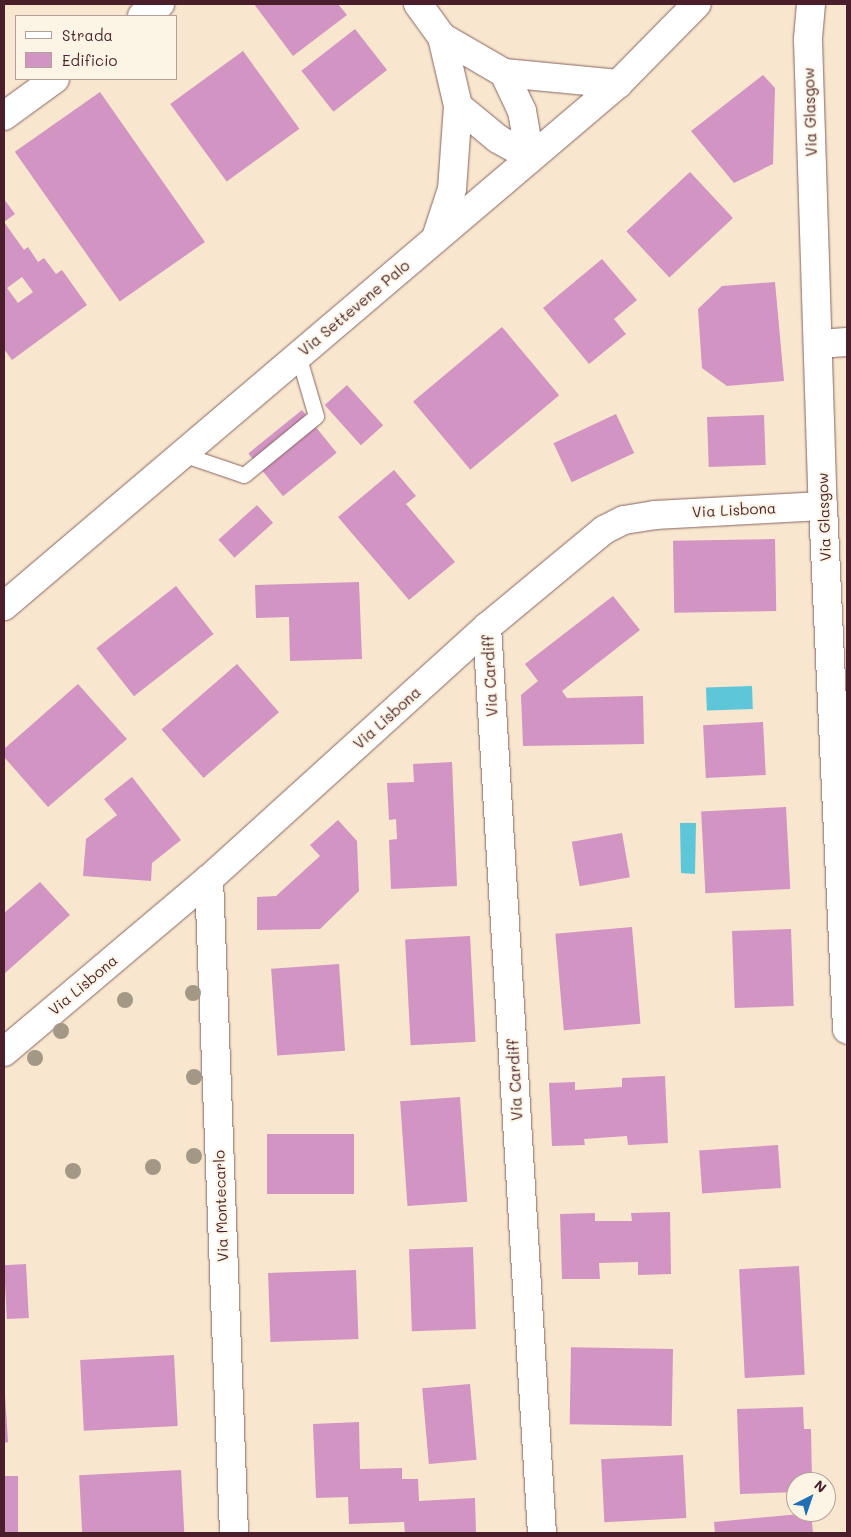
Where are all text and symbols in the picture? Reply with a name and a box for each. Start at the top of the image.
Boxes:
legend [15,15,178,80]
text: Strada [62,25,113,45]
text: Edificio [62,50,117,70]
street label: Via Glasgow [799,67,821,157]
street label: Via Settevene Palo [295,256,413,360]
street label: Via Glasgow [813,472,835,562]
street label: Via Lisbona [691,499,777,521]
street label: Via Cardiff [479,635,501,717]
street label: Via Lisbona [350,683,424,753]
street label: Via Lisbona [45,951,121,1019]
street label: Via Cardiff [504,1039,526,1121]
street label: Via Montecarlo [210,1150,232,1262]
north arrow [786,1472,836,1522]
text: N [810,1475,831,1497]

